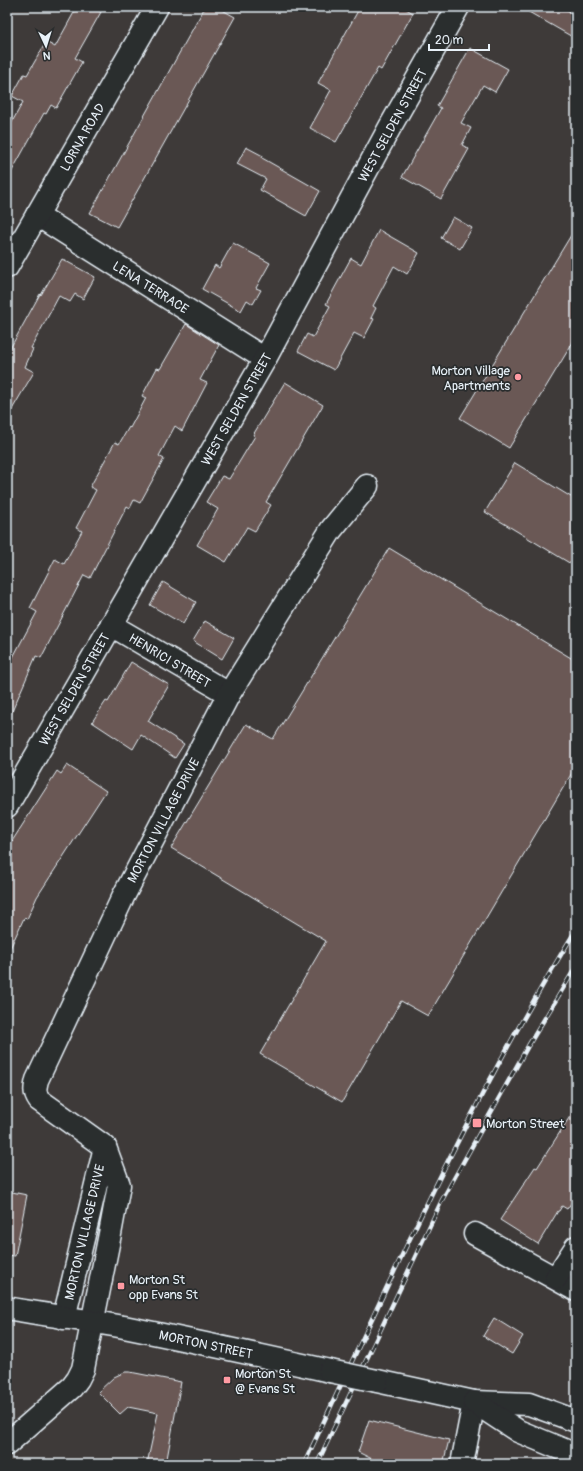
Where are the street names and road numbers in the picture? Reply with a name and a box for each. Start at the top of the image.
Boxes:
street label: WEST SELDEN STREET [355,66,431,185]
street label: LORNA ROAD [57,101,109,174]
street label: LENA TERRACE [109,258,192,318]
street label: WEST SELDEN STREET [198,351,276,468]
street label: HENRICI STREET [126,630,213,692]
street label: WEST SELDEN STREET [36,631,114,748]
street label: MORTON VILLAGE DRIVE [124,755,204,886]
street label: MORTON VILLAGE DRIVE [62,1163,108,1302]
street label: MORTON STREET [158,1327,254,1363]

